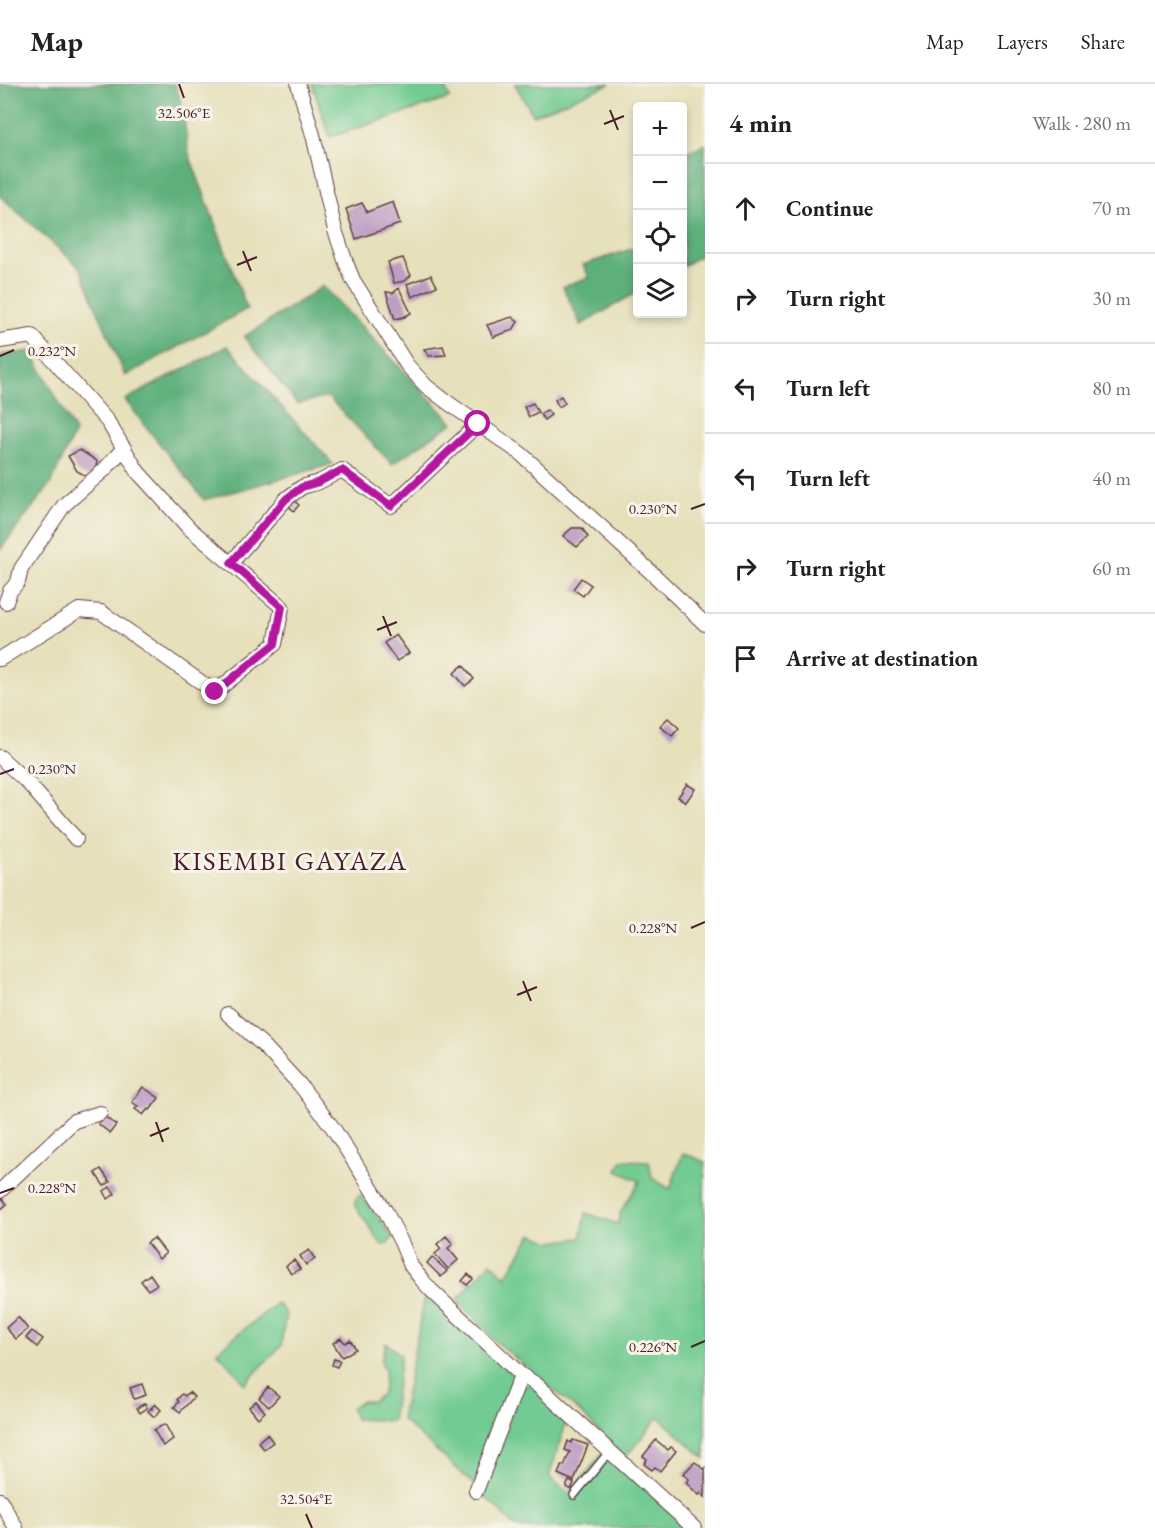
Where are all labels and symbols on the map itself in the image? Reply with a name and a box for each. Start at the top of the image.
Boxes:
text: 32.506°E [158,103,211,122]
text: 0.232°N [28,341,76,360]
route start [464,410,490,436]
text: 0.230°N [629,499,677,518]
route end [201,678,227,704]
text: 0.230°N [28,759,76,778]
district label: KISEMBI GAYAZA [172,843,408,878]
text: 0.228°N [629,918,677,937]
text: 0.228°N [28,1178,76,1197]
text: 0.226°N [629,1337,677,1356]
text: 32.504°E [280,1489,333,1508]

